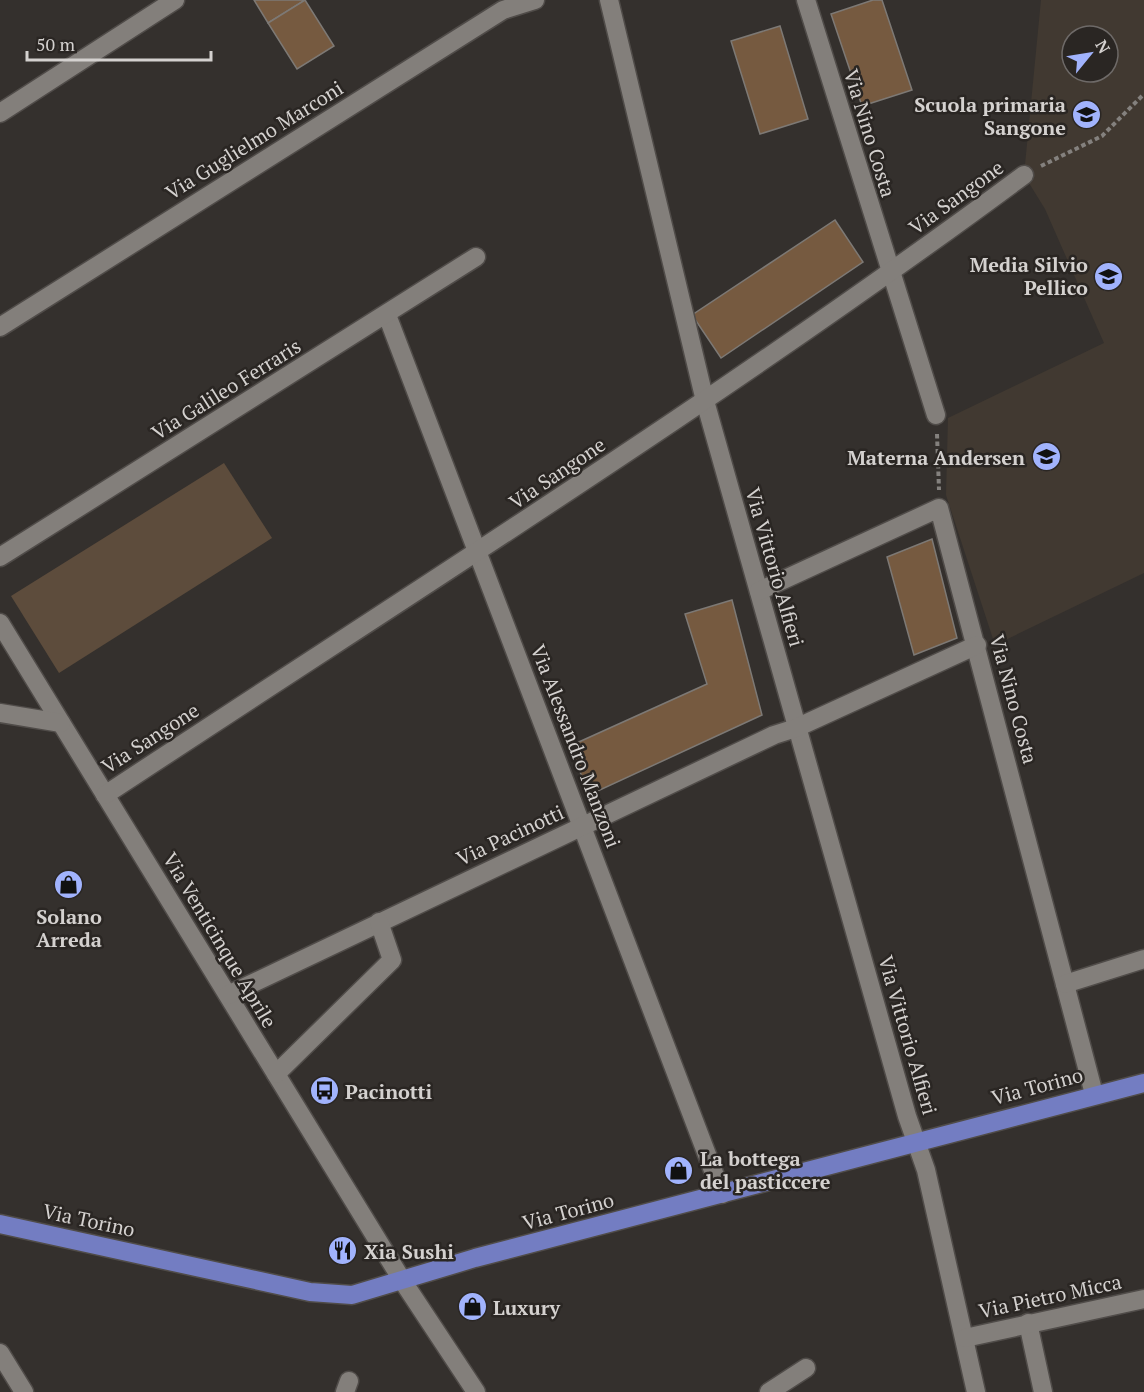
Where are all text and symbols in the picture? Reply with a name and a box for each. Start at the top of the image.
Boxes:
scale bar [27,24,212,62]
north arrow [1060,24,1120,84]
text: 50 m [36,32,76,56]
text: N [1090,36,1116,57]
street label: Via Nino Costa [838,66,902,200]
street label: Via Guglielmo Marconi [160,74,348,206]
place label: Scuola primaria Sangone [914,91,1066,141]
school or university icon: Scuola primaria Sangone [1071,99,1103,131]
street label: Via Sangone [903,153,1009,241]
place label: Media Silvio Pellico [970,251,1088,301]
school or university icon: Media Silvio Pellico [1093,260,1125,292]
street label: Via Galileo Ferraris [146,332,306,446]
street label: Via Sangone [503,431,611,515]
school or university icon: Materna Andersen [1030,441,1062,473]
place label: Materna Andersen [847,444,1025,471]
street label: Via Vittorio Alfieri [739,484,811,650]
street label: Via Nino Costa [984,631,1044,767]
street label: Via Alessandro Manzoni [525,640,627,852]
street label: Via Sangone [96,696,204,780]
street label: Via Pacinotti [452,798,568,872]
street label: Via Venticinque Aprile [157,847,283,1033]
shop icon: Solano Arreda [53,869,85,901]
place label: Solano Arreda [36,903,102,953]
street label: Via Vittorio Alfieri [872,952,944,1118]
street label: Via Torino [988,1061,1086,1111]
bus stop icon: Pacinotti [308,1075,340,1107]
place label: Pacinotti [345,1078,433,1105]
place label: La bottega del pasticcere [700,1145,831,1195]
shop icon: La bottega del pasticcere [663,1154,695,1186]
street label: Via Torino [519,1186,617,1236]
street label: Via Torino [40,1197,138,1243]
restaurant icon: Xia Sushi [327,1235,359,1267]
place label: Xia Sushi [364,1238,454,1265]
street label: Via Pietro Micca [976,1268,1124,1324]
shop icon: Luxury [456,1291,488,1323]
place label: Luxury [493,1294,561,1321]

